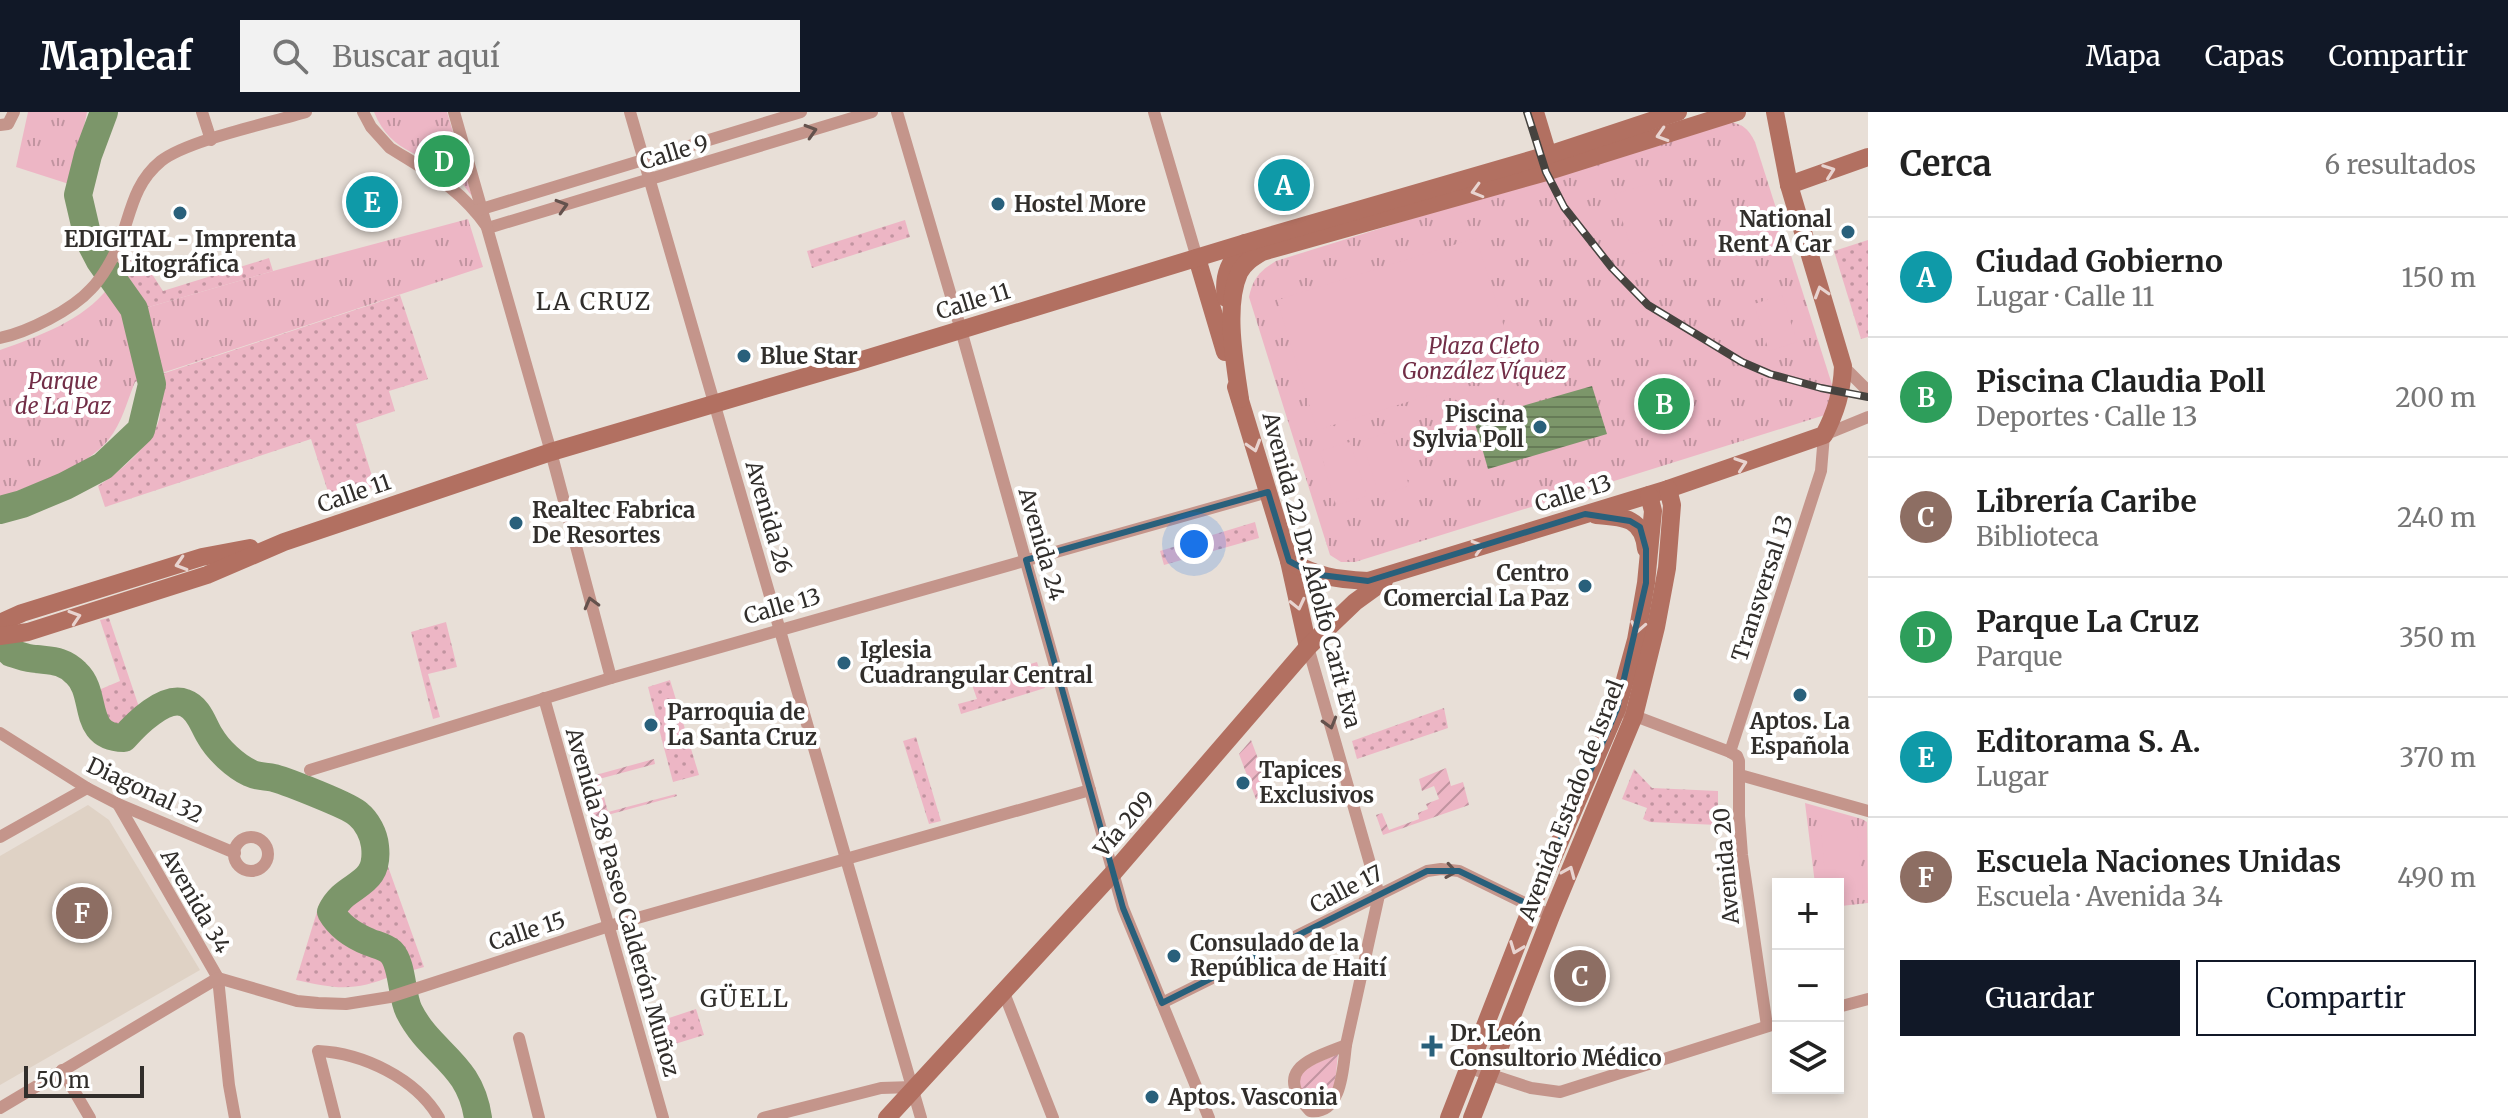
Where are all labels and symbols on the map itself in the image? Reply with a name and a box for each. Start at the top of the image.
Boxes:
one-way arrow [804,124,818,140]
one-way arrow [1656,126,1669,142]
street label: Calle 9 [636,128,712,176]
pin: D [418,131,470,191]
pin: A [1258,155,1310,215]
one-way arrow [1821,165,1835,181]
pin: E [346,172,398,232]
one-way arrow [1471,182,1485,198]
place label: Hostel More [1014,190,1146,218]
marker: Hostel More [989,195,1007,213]
one-way arrow [555,199,569,215]
marker: EDIGITAL - Imprenta Litográfica [171,204,189,222]
place label: National Rent A Car [1718,205,1832,258]
marker: National Rent A Car [1839,223,1857,241]
place label: EDIGITAL - Imprenta Litográfica [64,225,296,278]
street label: Calle 11 [933,276,1013,326]
one-way arrow [1814,285,1830,299]
district label: LA CRUZ [536,286,652,317]
park label: Plaza Cleto González Víquez [1402,332,1567,385]
place label: Blue Star [760,342,858,370]
marker: Blue Star [735,347,753,365]
park label: Parque de La Paz [15,367,112,420]
pin: B [1638,374,1690,434]
place label: Piscina Sylvia Poll [1412,400,1524,453]
street label: Avenida 22 Dr. Adolfo Carit Eva [1256,408,1368,731]
marker: Piscina Sylvia Poll [1531,418,1549,436]
one-way arrow [1245,438,1261,452]
street label: Avenida 26 [739,457,798,577]
one-way arrow [1734,457,1748,473]
street label: Calle 11 [314,467,395,519]
street label: Calle 13 [1531,468,1615,518]
street label: Avenida 24 [1012,483,1072,604]
place label: Realtec Fabrica De Resortes [532,496,695,549]
street label: Transversal 13 [1725,511,1799,665]
marker: Realtec Fabrica De Resortes [507,514,525,532]
your location [1174,524,1214,564]
one-way arrow [1471,540,1485,556]
one-way arrow [174,555,188,571]
place label: Centro Comercial La Paz [1384,559,1569,612]
marker: Centro Comercial La Paz [1576,577,1594,595]
street label: Calle 13 [740,582,824,630]
one-way arrow [584,596,600,610]
one-way arrow [1289,597,1306,610]
one-way arrow [68,610,82,626]
one-way arrow [1630,620,1647,633]
place label: Iglesia Cuadrangular Central [860,636,1093,689]
marker: Iglesia Cuadrangular Central [835,654,853,672]
street label: Avenida Estado de Israel [1512,676,1630,925]
marker: Aptos. La Española [1791,686,1809,704]
place label: Parroquia de La Santa Cruz [667,698,817,751]
place label: Aptos. La Española [1749,707,1850,760]
one-way arrow [1320,715,1337,729]
marker: Parroquia de La Santa Cruz [642,716,660,734]
street label: Avenida 28 Paseo Calderón Muñoz [559,723,686,1080]
street label: Diagonal 32 [82,751,208,829]
place label: Tapices Exclusivos [1259,756,1374,809]
marker: Tapices Exclusivos [1234,774,1252,792]
street label: Vía 209 [1087,785,1160,864]
street label: Avenida 20 [1707,807,1745,926]
street label: Avenida 34 [154,843,237,959]
street label: Calle 17 [1305,859,1387,919]
one-way arrow [1444,862,1457,879]
one-way arrow [1560,866,1576,880]
pin: F [56,883,108,943]
street label: Calle 15 [485,905,569,957]
place label: Consulado de la República de Haití [1190,929,1387,982]
one-way arrow [1509,940,1526,954]
pin: C [1554,946,1606,1006]
marker: Consulado de la República de Haití [1165,947,1183,965]
district label: GÜELL [700,983,790,1014]
place label: Dr. León Consultorio Médico [1450,1019,1662,1072]
marker: Dr. León Consultorio Médico [1421,1035,1443,1057]
scale bar [24,1062,144,1098]
place label: Aptos. Vasconia [1167,1083,1338,1111]
marker: Aptos. Vasconia [1143,1088,1161,1106]

